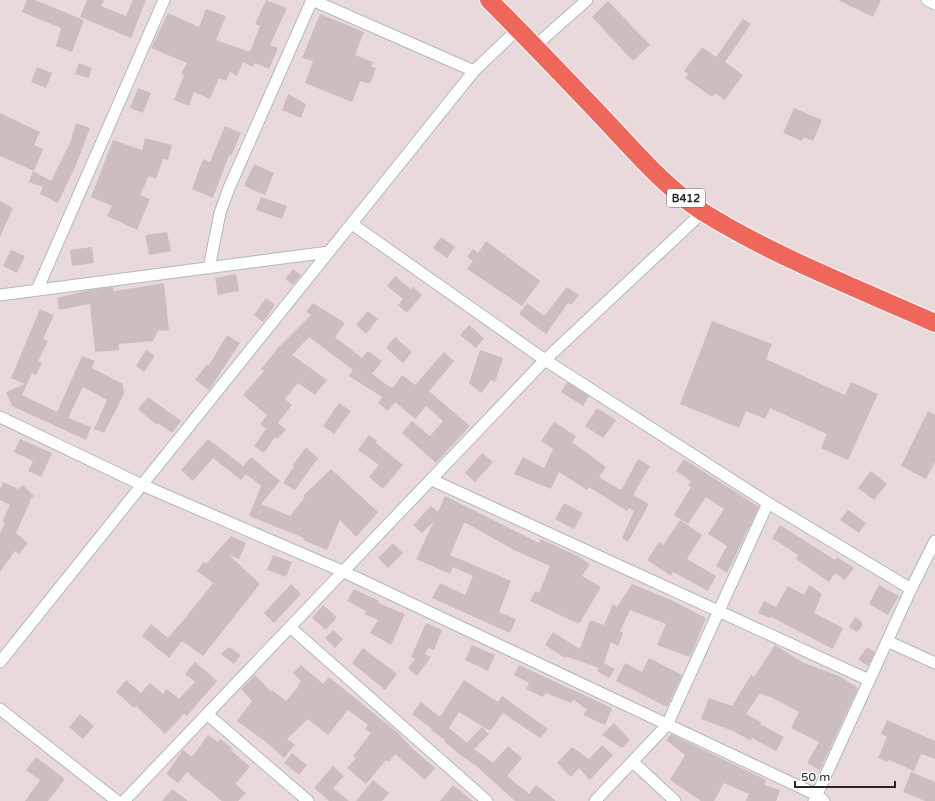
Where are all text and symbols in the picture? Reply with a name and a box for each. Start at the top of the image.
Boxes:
road number: B412 [667,189,705,207]
scale bar [795,763,895,789]
text: 50 m [801,770,830,784]

